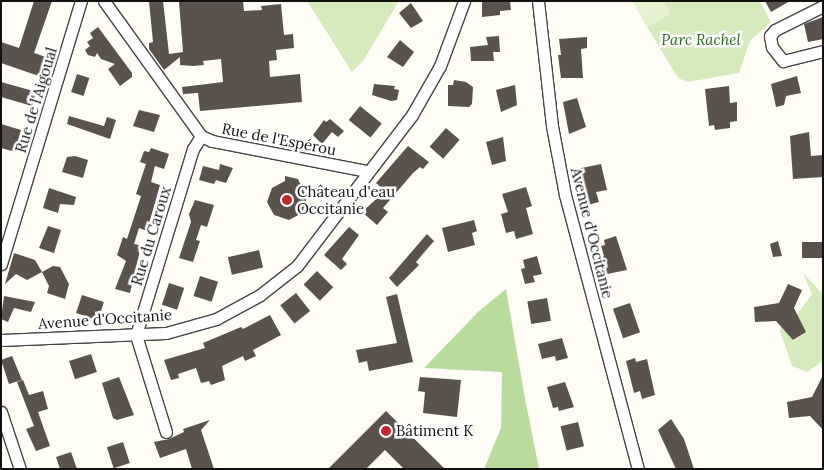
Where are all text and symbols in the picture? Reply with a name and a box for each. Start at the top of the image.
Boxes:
park label: Parc Rachel [661,31,741,49]
street label: Rue de l'Aigoual [11,45,61,155]
street label: Rue de l'Espérou [220,119,338,159]
street label: Avenue d'Occitanie [567,166,617,300]
place label: Château d'eau Occitanie [297,182,395,217]
street label: Rue du Caroux [127,184,175,288]
marker: Château d'eau Occitanie [281,194,293,206]
street label: Avenue d'Occitanie [37,305,173,333]
place label: Bâtiment K [396,422,473,440]
marker: Bâtiment K [380,425,392,437]

